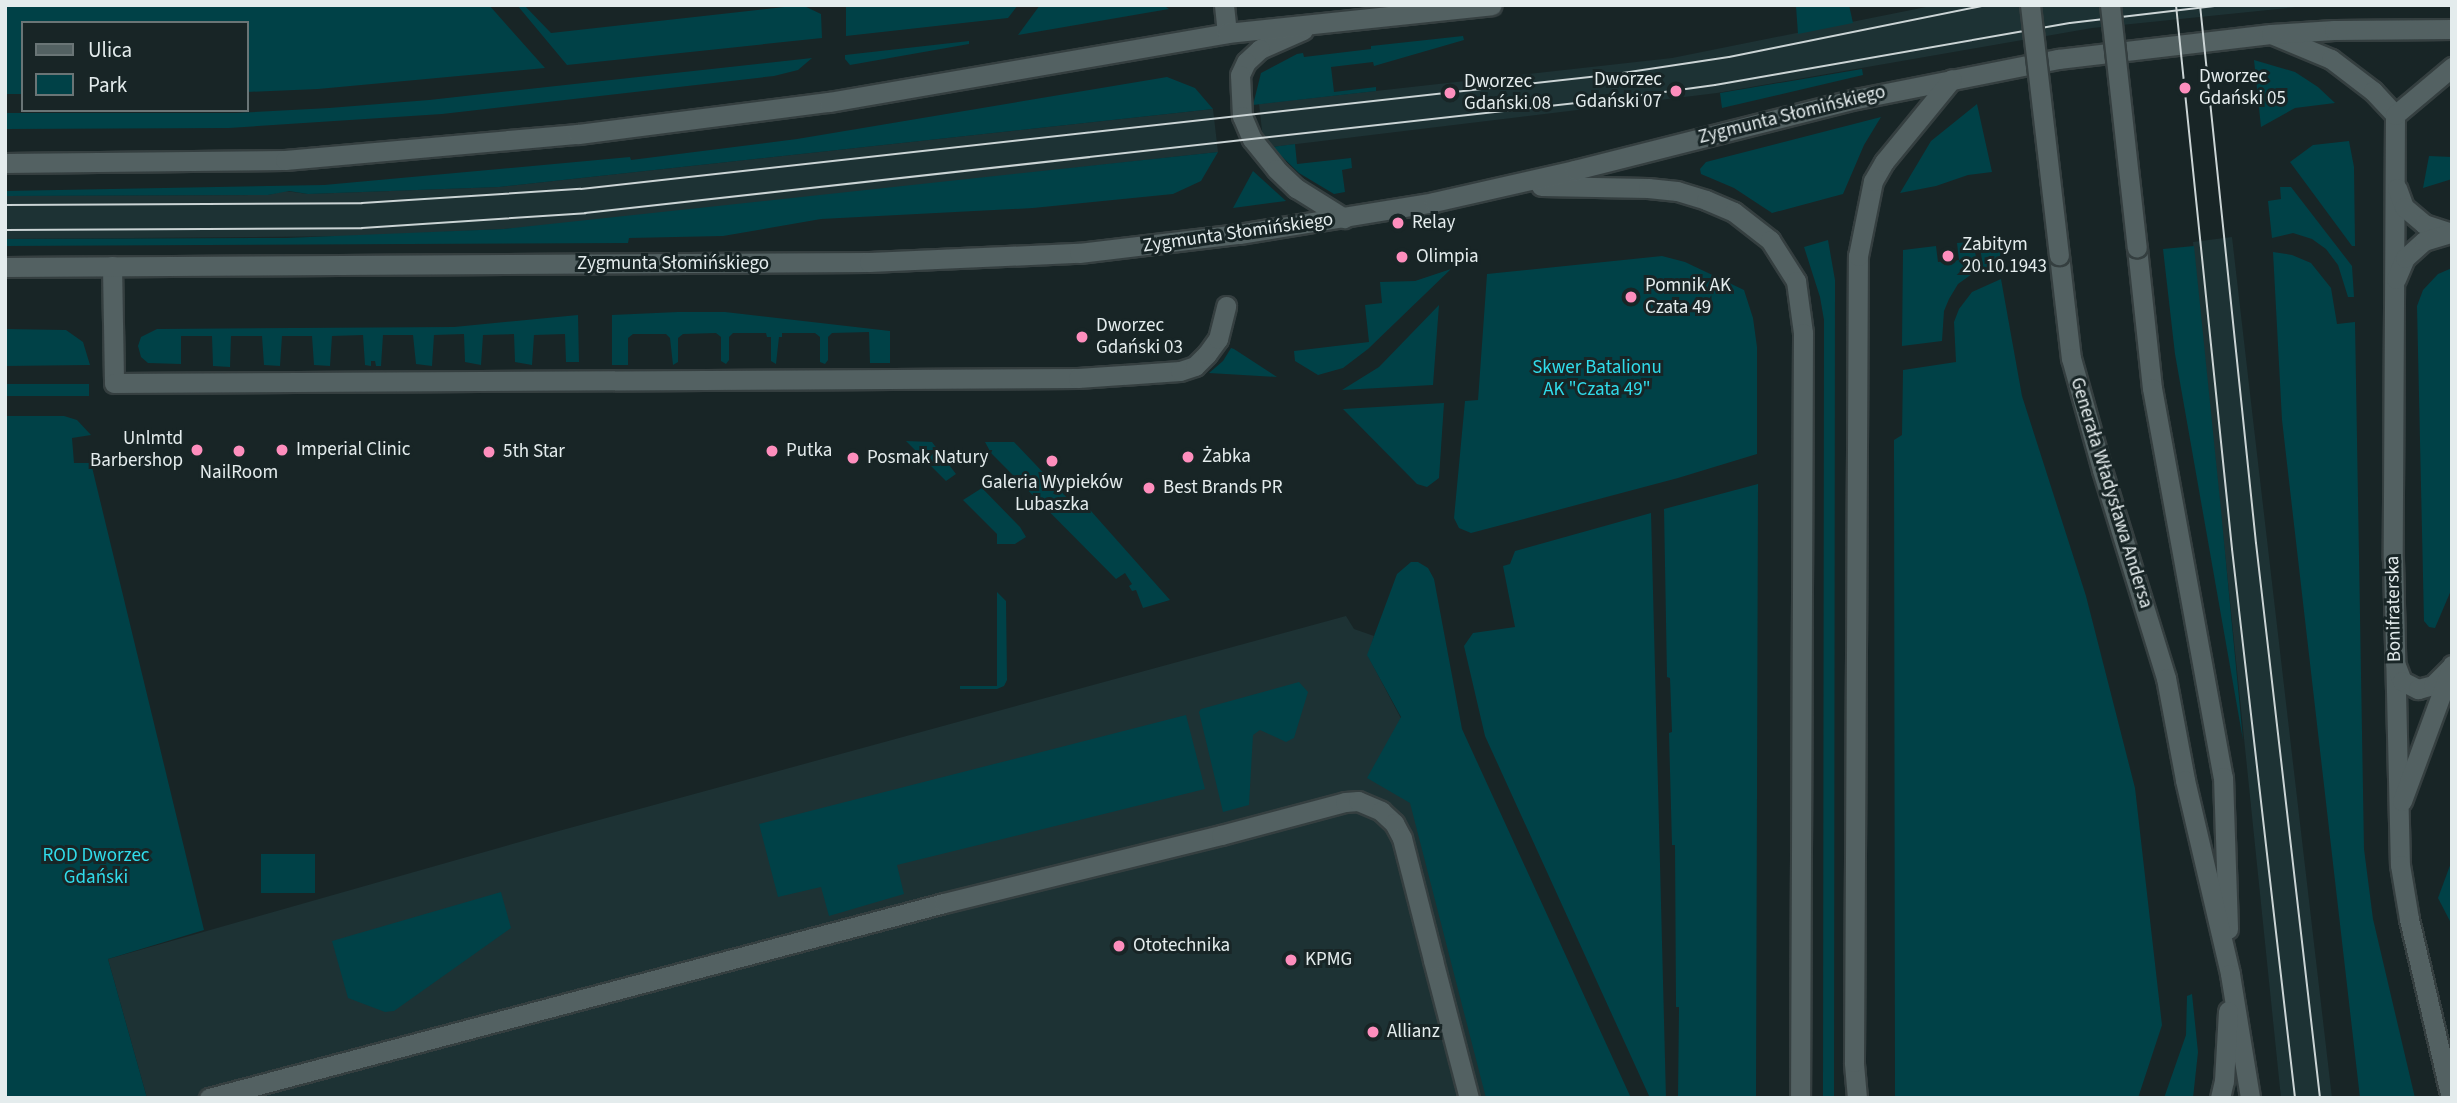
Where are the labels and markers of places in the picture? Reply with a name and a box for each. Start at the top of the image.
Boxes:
place label: Dworzec Gdański 05 [2199,66,2286,110]
place label: Dworzec Gdański 07 [1575,69,1662,113]
place label: Dworzec Gdański 08 [1464,71,1551,115]
marker: Dworzec Gdański 05 [2177,80,2193,96]
marker: Dworzec Gdański 07 [1668,83,1684,99]
marker: Dworzec Gdański 08 [1442,85,1458,101]
place label: Relay [1412,212,1455,234]
marker: Relay [1390,215,1406,231]
place label: Zabitym 20.10.1943 [1962,234,2047,278]
place label: Olimpia [1416,246,1479,268]
marker: Zabitym 20.10.1943 [1940,248,1956,264]
marker: Olimpia [1394,249,1410,265]
place label: Pomnik AK Czata 49 [1645,275,1731,319]
marker: Pomnik AK Czata 49 [1623,289,1639,305]
place label: Dworzec Gdański 03 [1096,315,1183,359]
marker: Dworzec Gdański 03 [1074,329,1090,345]
place label: Unlmtd Barbershop [90,428,183,472]
place label: Imperial Clinic [296,439,410,461]
place label: Putka [786,440,832,462]
place label: 5th Star [503,441,565,463]
marker: Unlmtd Barbershop [189,442,205,458]
marker: Imperial Clinic [274,442,290,458]
marker: NailRoom [231,443,247,459]
marker: Putka [764,443,780,459]
marker: 5th Star [481,444,497,460]
place label: Żabka [1202,446,1251,468]
place label: Posmak Natury [867,447,988,469]
marker: Żabka [1180,449,1196,465]
marker: Posmak Natury [845,450,861,466]
marker: Galeria Wypieków Lubaszka [1044,453,1060,469]
place label: NailRoom [200,462,278,484]
place label: Galeria Wypieków Lubaszka [981,472,1123,516]
place label: Best Brands PR [1163,477,1283,499]
marker: Best Brands PR [1141,480,1157,496]
place label: Ototechnika [1133,935,1230,957]
marker: Ototechnika [1111,938,1127,954]
place label: KPMG [1305,949,1352,971]
marker: KPMG [1283,952,1299,968]
place label: Allianz [1387,1021,1440,1043]
marker: Allianz [1365,1024,1381,1040]

